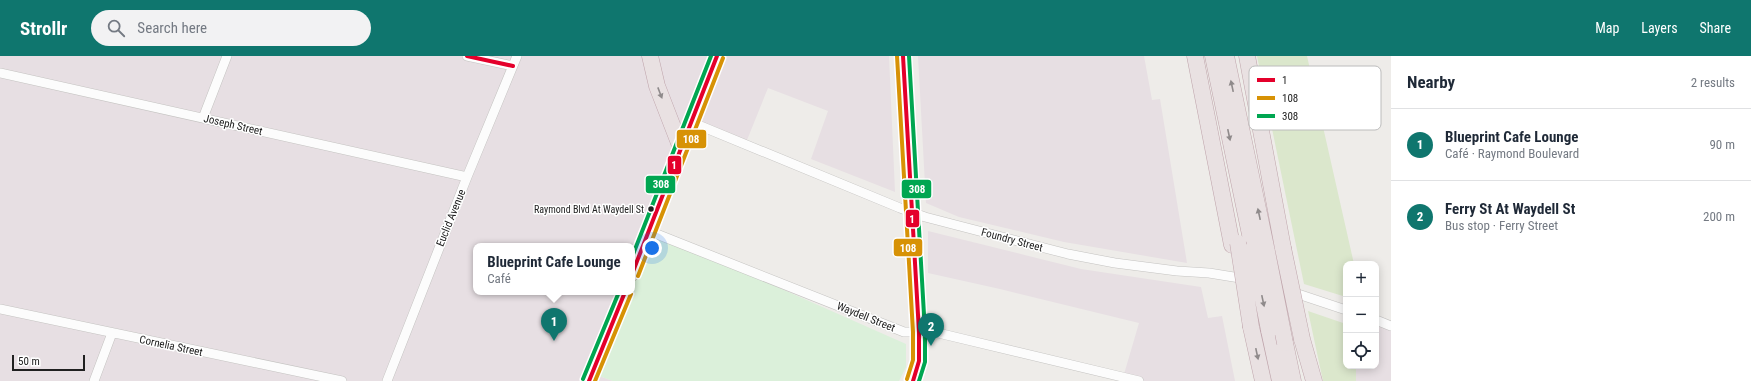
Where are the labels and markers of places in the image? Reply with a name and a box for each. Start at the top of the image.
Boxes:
place label: Raymond Blvd At Waydell St [534,204,644,215]
marker: Raymond Blvd At Waydell St [646,204,656,214]
pin: 1 [541,308,567,341]
pin: 2 [918,313,944,346]

